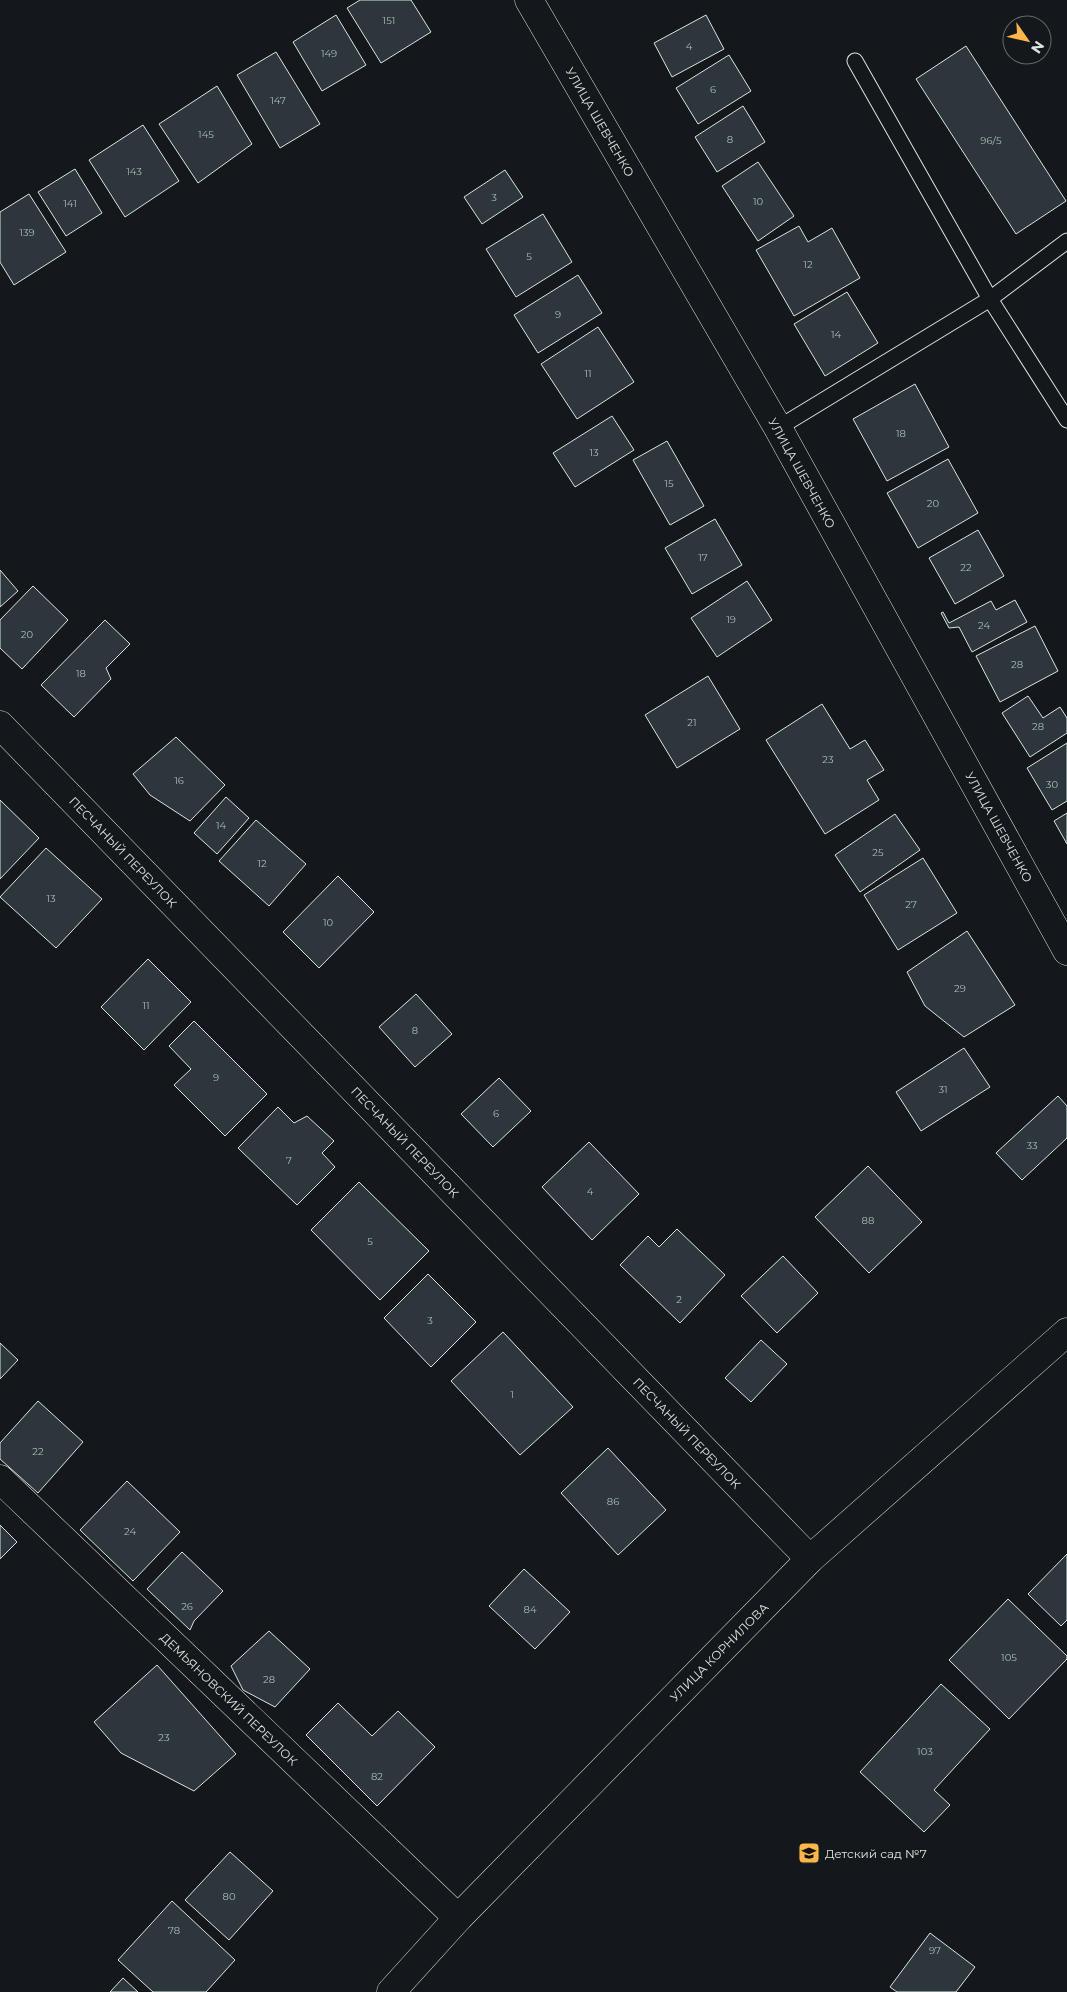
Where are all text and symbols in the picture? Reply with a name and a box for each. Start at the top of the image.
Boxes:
house number: 151 [383,14,395,27]
north arrow [1002,15,1052,65]
text: N [1027,38,1048,57]
house number: 4 [686,40,693,53]
house number: 149 [321,47,337,60]
street label: УЛИЦА ШЕВЧЕНКО [563,65,637,179]
house number: 6 [710,83,716,96]
house number: 147 [270,94,286,107]
house number: 145 [198,128,214,141]
house number: 8 [727,133,733,146]
house number: 96/5 [980,134,1002,147]
house number: 143 [126,165,142,178]
house number: 3 [491,191,497,204]
house number: 10 [753,195,763,208]
house number: 141 [63,197,77,210]
house number: 139 [19,226,35,239]
house number: 5 [526,250,532,263]
house number: 12 [803,258,813,271]
house number: 9 [555,308,561,321]
house number: 14 [831,328,841,341]
house number: 11 [584,367,592,380]
street label: УЛИЦА ШЕВЧЕНКО [765,415,839,531]
house number: 18 [896,427,906,440]
house number: 13 [589,446,599,459]
house number: 15 [664,477,674,490]
house number: 20 [927,497,940,510]
house number: 17 [698,551,708,564]
house number: 22 [960,561,972,574]
house number: 19 [726,613,736,626]
house number: 24 [978,619,990,632]
house number: 20 [21,628,34,641]
house number: 28 [1011,658,1023,671]
house number: 18 [76,667,86,680]
house number: 21 [687,716,697,729]
house number: 28 [1032,720,1044,733]
house number: 23 [822,753,834,766]
street label: УЛИЦА ШЕВЧЕНКО [962,769,1036,885]
house number: 16 [174,774,184,787]
house number: 30 [1046,778,1059,791]
street label: ПЕСЧАНЫЙ ПЕРЕУЛОК [66,793,180,911]
house number: 14 [216,819,226,832]
house number: 25 [872,846,884,859]
house number: 12 [257,857,267,870]
house number: 13 [46,892,56,905]
house number: 27 [905,898,917,911]
house number: 10 [323,916,333,929]
house number: 29 [954,982,966,995]
house number: 11 [142,999,150,1012]
house number: 8 [412,1024,418,1037]
house number: 9 [213,1071,219,1084]
street label: ПЕСЧАНЫЙ ПЕРЕУЛОК [348,1083,462,1201]
house number: 31 [938,1083,948,1096]
house number: 6 [493,1107,499,1120]
house number: 33 [1026,1139,1038,1152]
house number: 7 [286,1154,292,1167]
house number: 4 [587,1185,594,1198]
house number: 88 [862,1214,874,1227]
house number: 5 [367,1235,373,1248]
house number: 2 [676,1293,682,1306]
house number: 3 [427,1314,433,1327]
street label: ПЕСЧАНЫЙ ПЕРЕУЛОК [630,1374,744,1492]
house number: 1 [510,1388,514,1401]
house number: 22 [32,1445,44,1458]
house number: 86 [607,1495,619,1508]
house number: 24 [124,1525,136,1538]
house number: 26 [181,1600,193,1613]
street label: УЛИЦА КОРНИЛОВА [667,1600,771,1704]
house number: 84 [524,1603,537,1616]
street label: ДЕМЬЯНОВСКИЙ ПЕРЕУЛОК [157,1630,301,1769]
house number: 105 [1001,1651,1017,1664]
house number: 28 [263,1673,275,1686]
house number: 23 [158,1731,170,1744]
house number: 103 [917,1745,933,1758]
house number: 82 [371,1770,383,1783]
school or university icon: Детский сад №7 [797,1841,821,1865]
place label: Детский сад №7 [825,1846,927,1861]
house number: 80 [223,1890,236,1903]
house number: 78 [168,1924,180,1937]
house number: 97 [929,1944,941,1957]

